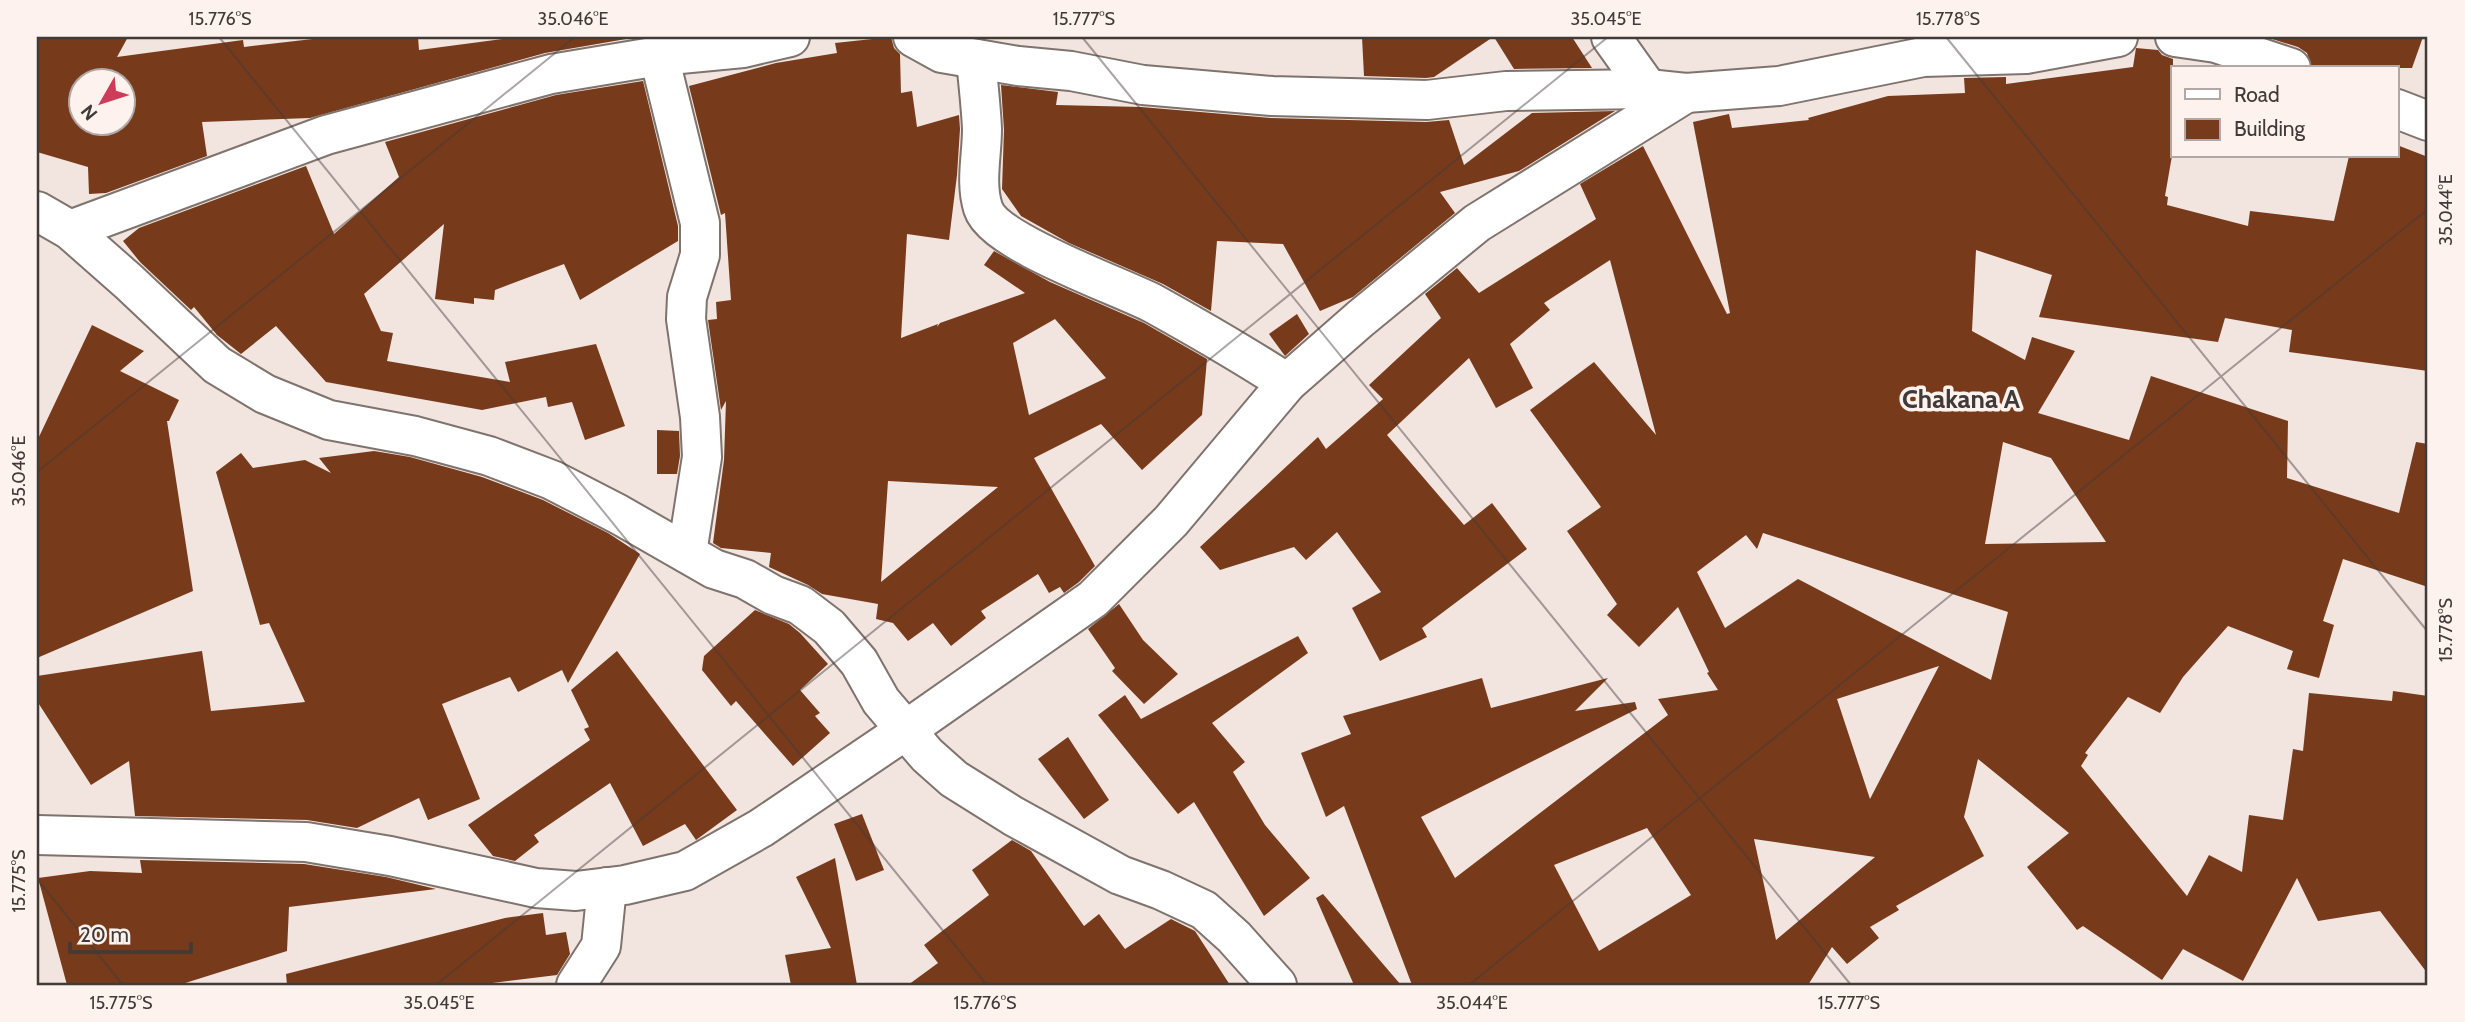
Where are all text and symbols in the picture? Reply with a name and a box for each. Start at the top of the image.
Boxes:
text: 15.776°S [189,8,251,30]
text: 35.046°E [537,8,609,30]
text: 15.777°S [1053,8,1115,30]
text: 35.045°E [1571,8,1641,30]
text: 15.778°S [1916,8,1980,30]
north arrow [66,66,136,136]
legend [2171,66,2398,158]
text: Road [2234,82,2280,107]
text: N [76,100,102,125]
text: Building [2234,116,2306,141]
text: 35.044°E [2435,174,2457,246]
district label: Chakana A [1902,383,2021,415]
text: 35.046°E [8,435,30,507]
text: 15.778°S [2435,598,2457,662]
text: 15.775°S [8,850,30,912]
scale bar [70,910,191,954]
text: 20 m [80,922,129,947]
text: 15.775°S [90,992,152,1014]
text: 35.045°E [404,992,474,1014]
text: 15.776°S [954,992,1016,1014]
text: 35.044°E [1436,992,1508,1014]
text: 15.777°S [1818,992,1880,1014]

